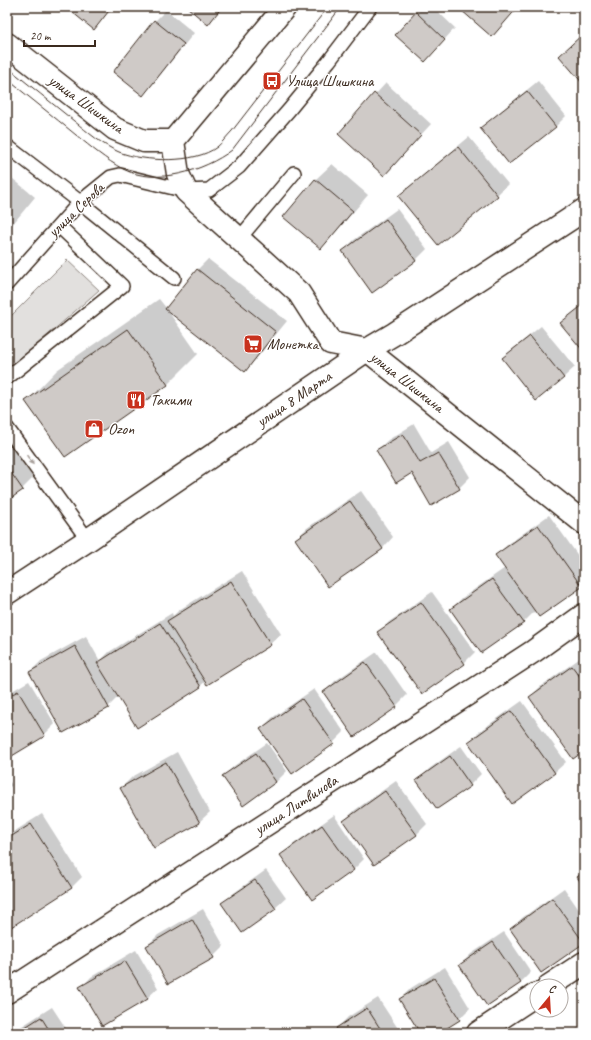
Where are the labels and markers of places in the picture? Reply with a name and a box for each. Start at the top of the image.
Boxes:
bus stop icon: Улица Шишкина [261,70,283,92]
place label: Улица Шишкина [286,71,375,91]
supermarket icon: Монетка [242,333,264,355]
place label: Монетка [267,334,320,354]
restaurant icon: Такими [125,389,147,411]
place label: Такими [150,390,192,410]
shop icon: Ozon [83,418,105,440]
place label: Ozon [108,419,135,439]

